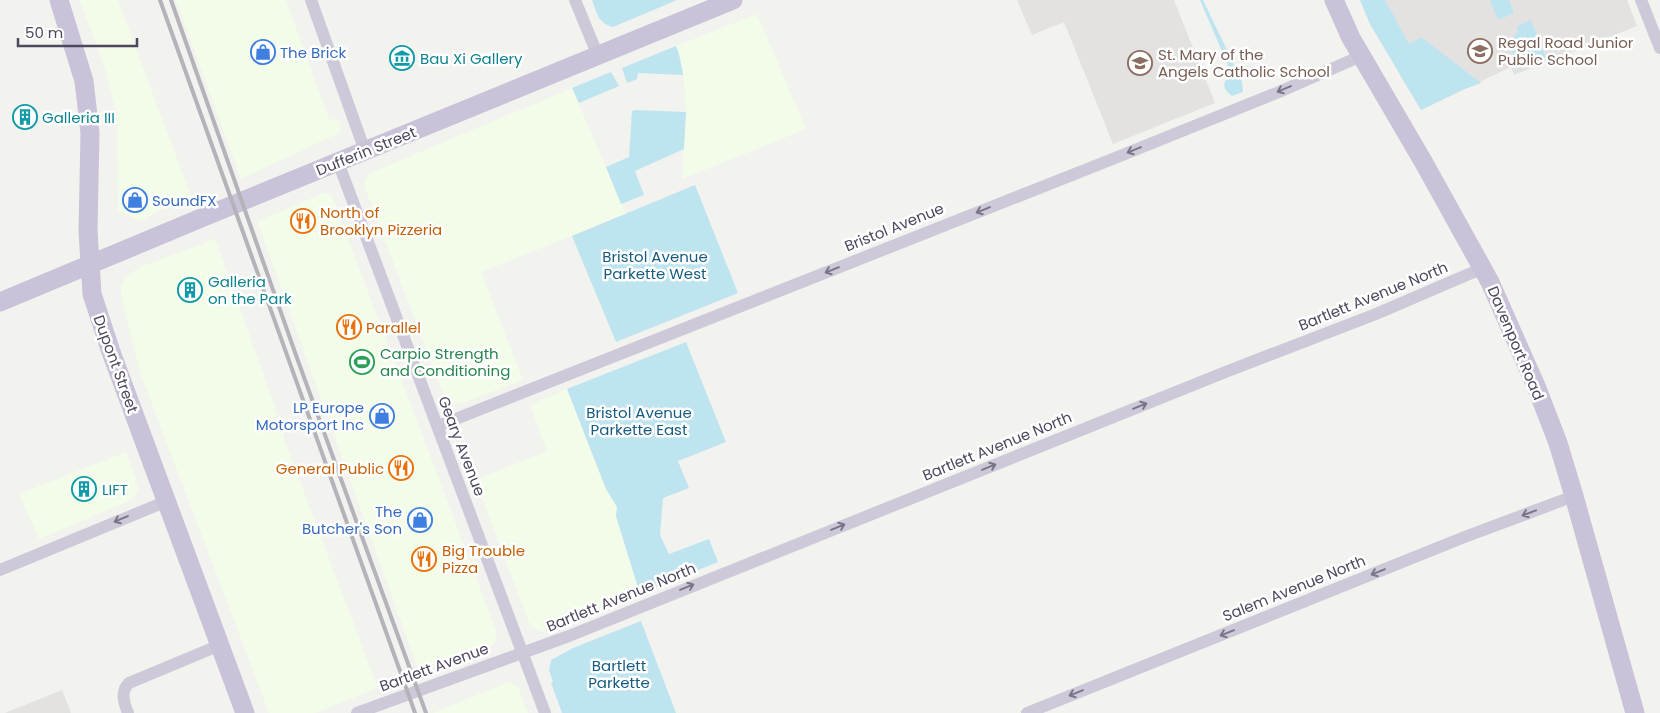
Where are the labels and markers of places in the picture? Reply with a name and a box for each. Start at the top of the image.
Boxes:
place label: Regal Road Junior Public School [1498,32,1634,70]
school or university icon: Regal Road Junior Public School [1467,38,1493,64]
shop icon: The Brick [250,39,276,65]
place label: The Brick [280,42,347,63]
place label: St. Mary of the Angels Catholic School [1158,44,1330,82]
museum icon: Bau Xi Gallery [389,45,415,71]
place label: Bau Xi Gallery [420,48,523,69]
school or university icon: St. Mary of the Angels Catholic School [1127,50,1153,76]
building icon: Galleria III [12,104,38,130]
place label: Galleria III [42,107,115,128]
shop icon: SoundFX [122,187,148,213]
place label: SoundFX [152,190,217,211]
place label: North of Brooklyn Pizzeria [320,202,442,240]
restaurant icon: North of Brooklyn Pizzeria [290,208,316,234]
place label: Galleria on the Park [208,271,292,309]
building icon: Galleria on the Park [177,277,203,303]
restaurant icon: Parallel [336,314,362,340]
place label: Parallel [366,317,421,338]
place label: Carpio Strength and Conditioning [380,343,510,381]
sports icon: Carpio Strength and Conditioning [349,349,375,375]
place label: LP Europe Motorsport Inc [256,397,364,435]
shop icon: LP Europe Motorsport Inc [369,403,395,429]
restaurant icon: General Public [388,455,414,481]
place label: General Public [276,458,384,479]
building icon: LIFT [71,476,97,502]
place label: LIFT [102,479,128,500]
place label: The Butcher's Son [302,501,402,539]
shop icon: The Butcher's Son [407,507,433,533]
place label: Big Trouble Pizza [442,540,525,578]
restaurant icon: Big Trouble Pizza [411,546,437,572]

